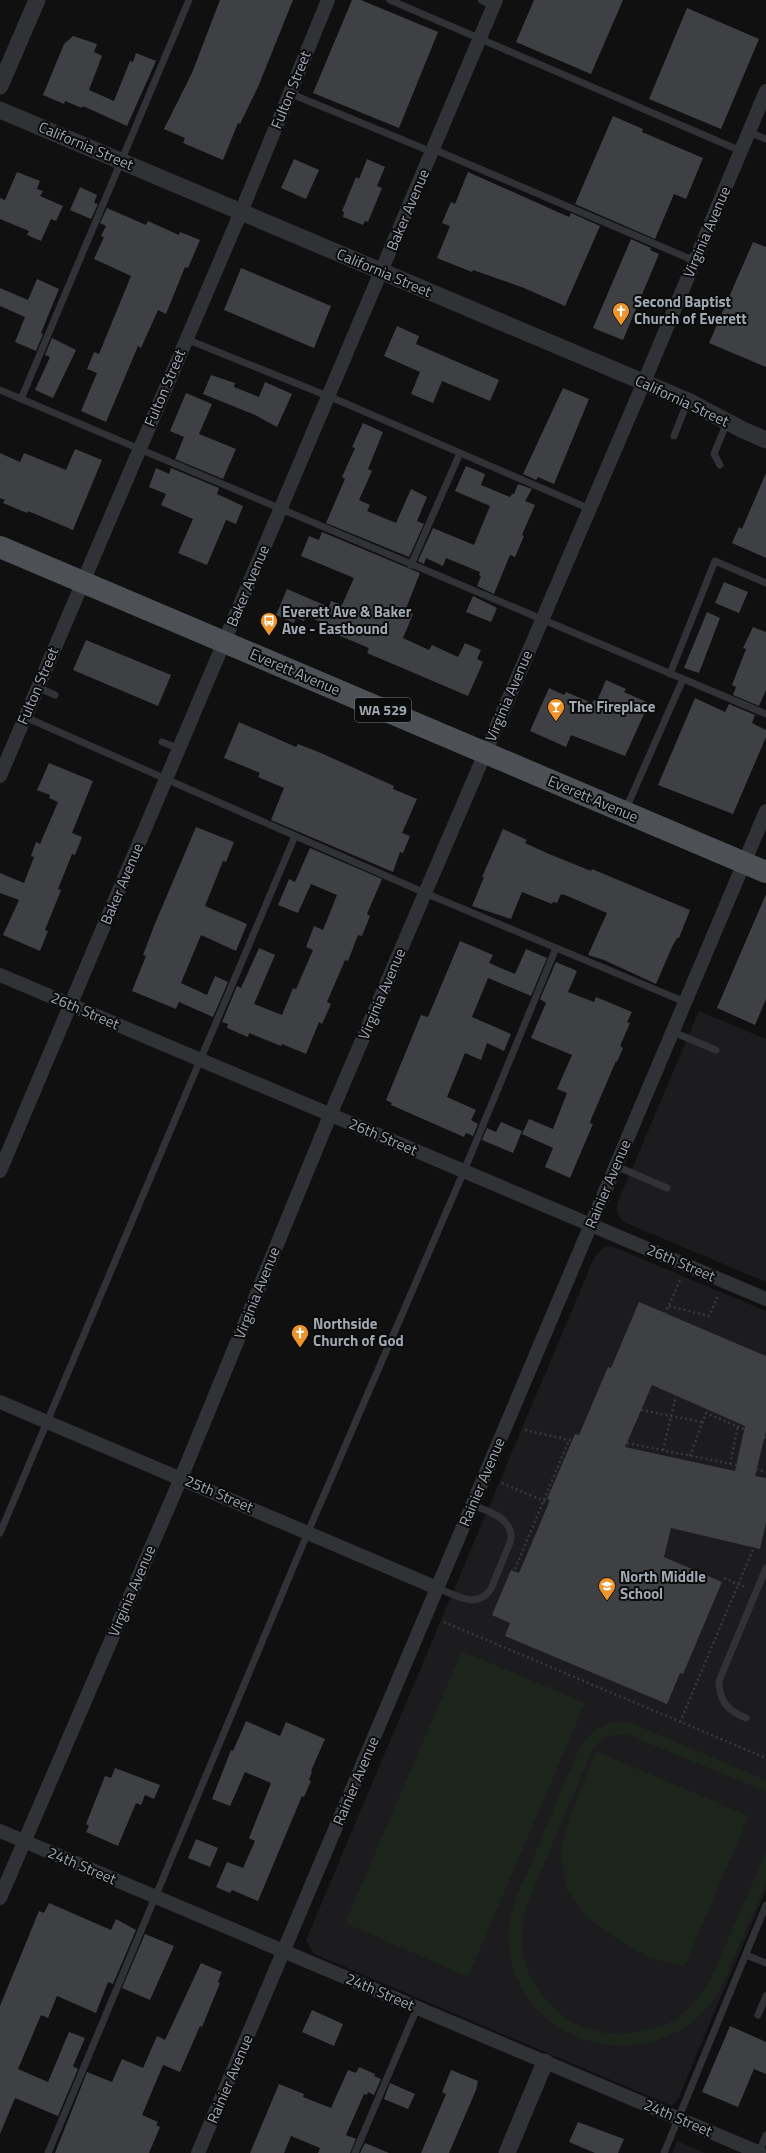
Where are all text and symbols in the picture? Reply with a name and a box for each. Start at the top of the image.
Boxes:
street label: Fulton Street [264,47,317,132]
street label: California Street [35,115,138,176]
street label: Baker Avenue [380,165,435,254]
street label: Virginia Avenue [677,183,736,281]
street label: California Street [333,242,436,303]
place label: Second Baptist Church of Everett [634,290,747,330]
church icon: Second Baptist Church of Everett [611,301,631,326]
street label: Fulton Street [138,345,191,430]
street label: California Street [631,369,734,433]
street label: Baker Avenue [220,541,275,630]
place label: Everett Ave & Baker Ave - Eastbound [282,600,412,640]
bus stop icon: Everett Ave & Baker Ave - Eastbound [259,611,279,636]
street label: Everett Avenue [246,642,344,701]
street label: Fulton Street [11,643,64,728]
street label: Virginia Avenue [479,647,538,745]
place label: The Fireplace [569,695,656,718]
bar icon: The Fireplace [546,697,566,722]
road number: WA 529 [355,698,411,722]
street label: Everett Avenue [544,769,642,828]
street label: Baker Avenue [94,839,149,928]
street label: Virginia Avenue [352,945,411,1043]
street label: 26th Street [48,986,124,1035]
street label: 26th Street [346,1112,422,1161]
street label: Rainier Avenue [579,1136,637,1232]
street label: 26th Street [644,1238,720,1287]
street label: Virginia Avenue [228,1243,285,1342]
place label: Northside Church of God [313,1312,404,1352]
church icon: Northside Church of God [290,1323,310,1348]
street label: Rainier Avenue [453,1434,511,1530]
street label: 25th Street [182,1469,258,1518]
street label: Virginia Avenue [102,1542,161,1640]
place label: North Middle School [620,1565,706,1605]
school or university icon: North Middle School [597,1576,617,1601]
street label: Rainier Avenue [327,1733,385,1829]
street label: 24th Street [45,1841,121,1890]
street label: 24th Street [343,1967,419,2016]
street label: Rainier Avenue [201,2031,259,2127]
street label: 24th Street [641,2093,717,2142]

